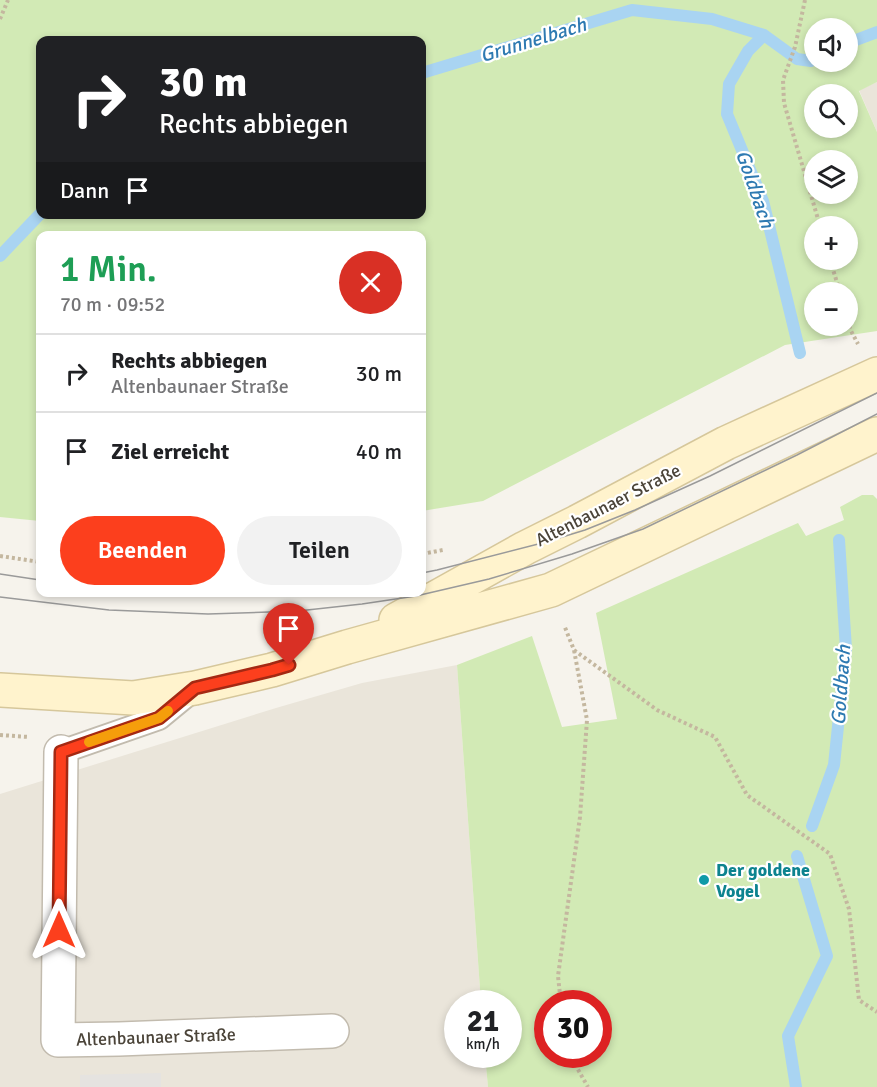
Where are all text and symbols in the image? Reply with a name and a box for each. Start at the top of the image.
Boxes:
water label: Grunnelbach [477,12,590,68]
map controls [804,18,858,336]
button: sound [804,18,858,72]
text: 30 m [159,57,248,108]
icon: right [60,60,138,138]
button: search [804,84,858,138]
text: Rechts abbiegen [159,108,349,141]
water label: Goldbach [730,147,780,232]
button: layers [804,150,858,204]
icon: arrive [121,174,154,207]
text: Dann [60,177,109,204]
button: + [804,216,858,270]
text: 1 Min. [60,247,157,292]
button: close [339,251,402,314]
button: − [804,282,858,336]
text: 70 m · 09:52 [60,292,165,317]
text: Rechts abbiegen [111,347,267,374]
icon: right [60,357,93,390]
text: 30 m [356,360,402,387]
text: Altenbaunaer Straße [111,374,289,399]
icon: arrive [60,435,93,468]
text: Ziel erreicht [111,438,229,465]
text: 40 m [356,438,402,465]
street label: Altenbaunaer Straße [532,459,684,551]
button: Beenden [60,516,225,585]
button: Teilen [237,516,402,585]
pin [263,603,314,665]
icon: arrive [272,612,305,645]
water label: Goldbach [826,643,856,726]
place label: Der goldene Vogel [716,859,810,902]
marker: Der goldene Vogel [697,873,711,887]
position arrow [27,898,91,962]
speed limit sign: 30 [534,990,612,1068]
text: 21 [467,1003,499,1040]
street label: Altenbaunaer Straße [76,1023,236,1051]
text: km/h [466,1035,500,1053]

